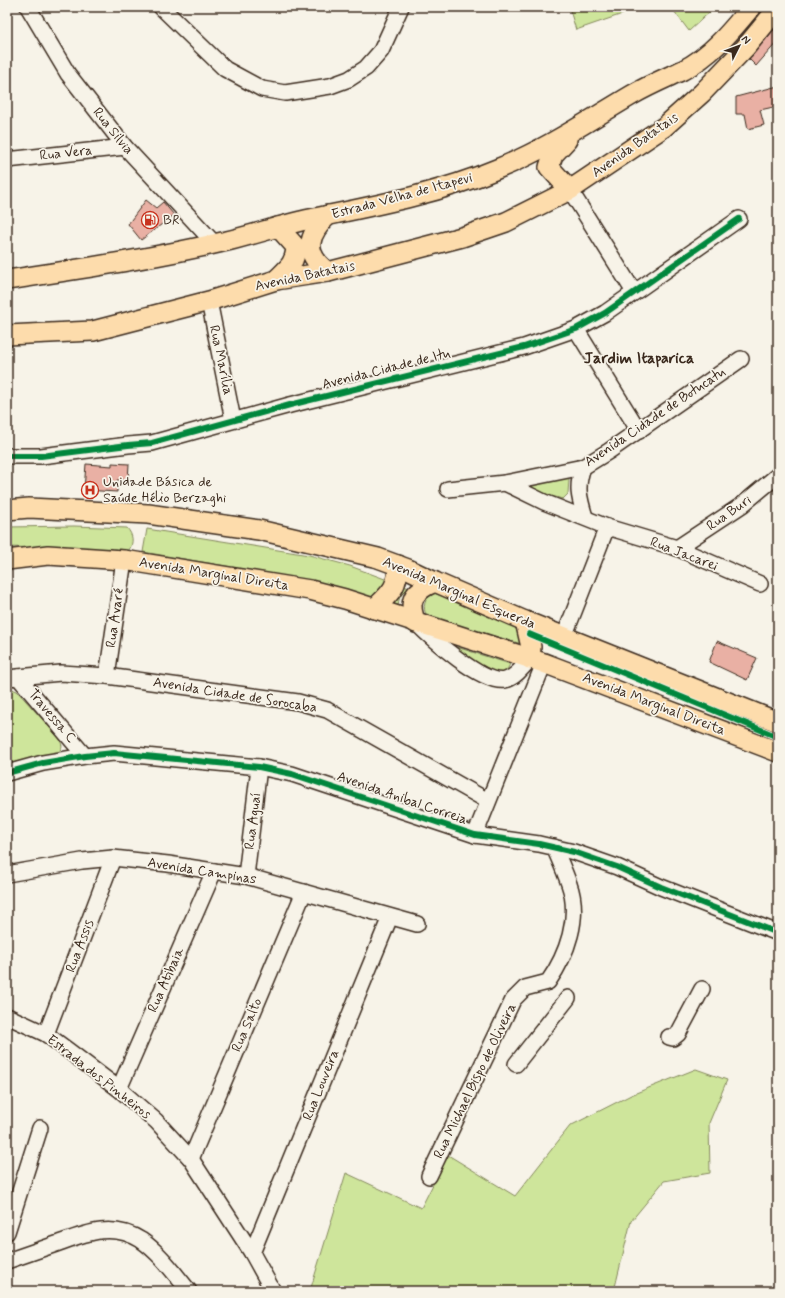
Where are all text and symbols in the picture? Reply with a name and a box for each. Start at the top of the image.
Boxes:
north arrow [719,26,759,66]
text: N [738,33,753,47]
street label: Rua Silvia [89,104,138,158]
street label: Avenida Batatais [588,108,682,182]
street label: Rua Vera [39,141,93,165]
street label: Estrada Velha de Itapevi [330,169,474,223]
fuel station icon: BR [140,210,160,230]
place label: BR [163,211,180,229]
street label: Avenida Batatais [253,257,357,295]
street label: Rua Marília [205,323,237,397]
street label: Avenida Cidade de Itu [320,344,453,394]
district label: Jardim Itaparica [584,348,694,369]
street label: Avenida Cidade de Botucatu [581,363,729,471]
place label: Unidade Básica de Saúde Hélio Berzaghi [103,473,226,507]
hospital icon: Unidade Básica de Saúde Hélio Berzaghi [80,480,100,500]
street label: Rua Buri [703,491,755,535]
street label: Rua Jacarei [648,533,721,575]
street label: Avenida Marginal Direita [138,553,290,596]
street label: Avenida Marginal Esquerda [380,553,538,634]
street label: Rua Avaré [102,587,128,649]
street label: Avenida Marginal Direita [580,668,728,740]
street label: Avenida Cidade de Sorocaba [152,673,318,717]
street label: Travessa C [24,685,80,747]
street label: Avenida Anibal Correia [335,767,469,829]
street label: Rua Aguaí [241,792,265,850]
street label: Avenida Campinas [146,853,258,889]
street label: Rua Assis [62,917,98,975]
street label: Rua Atibaia [144,944,188,1015]
street label: Rua Salto [228,995,266,1055]
street label: Rua Michael Bispo de Oliveira [429,1000,521,1162]
street label: Estrada dos Pinheiros [43,1031,155,1123]
street label: Rua Louveira [299,1047,343,1123]

